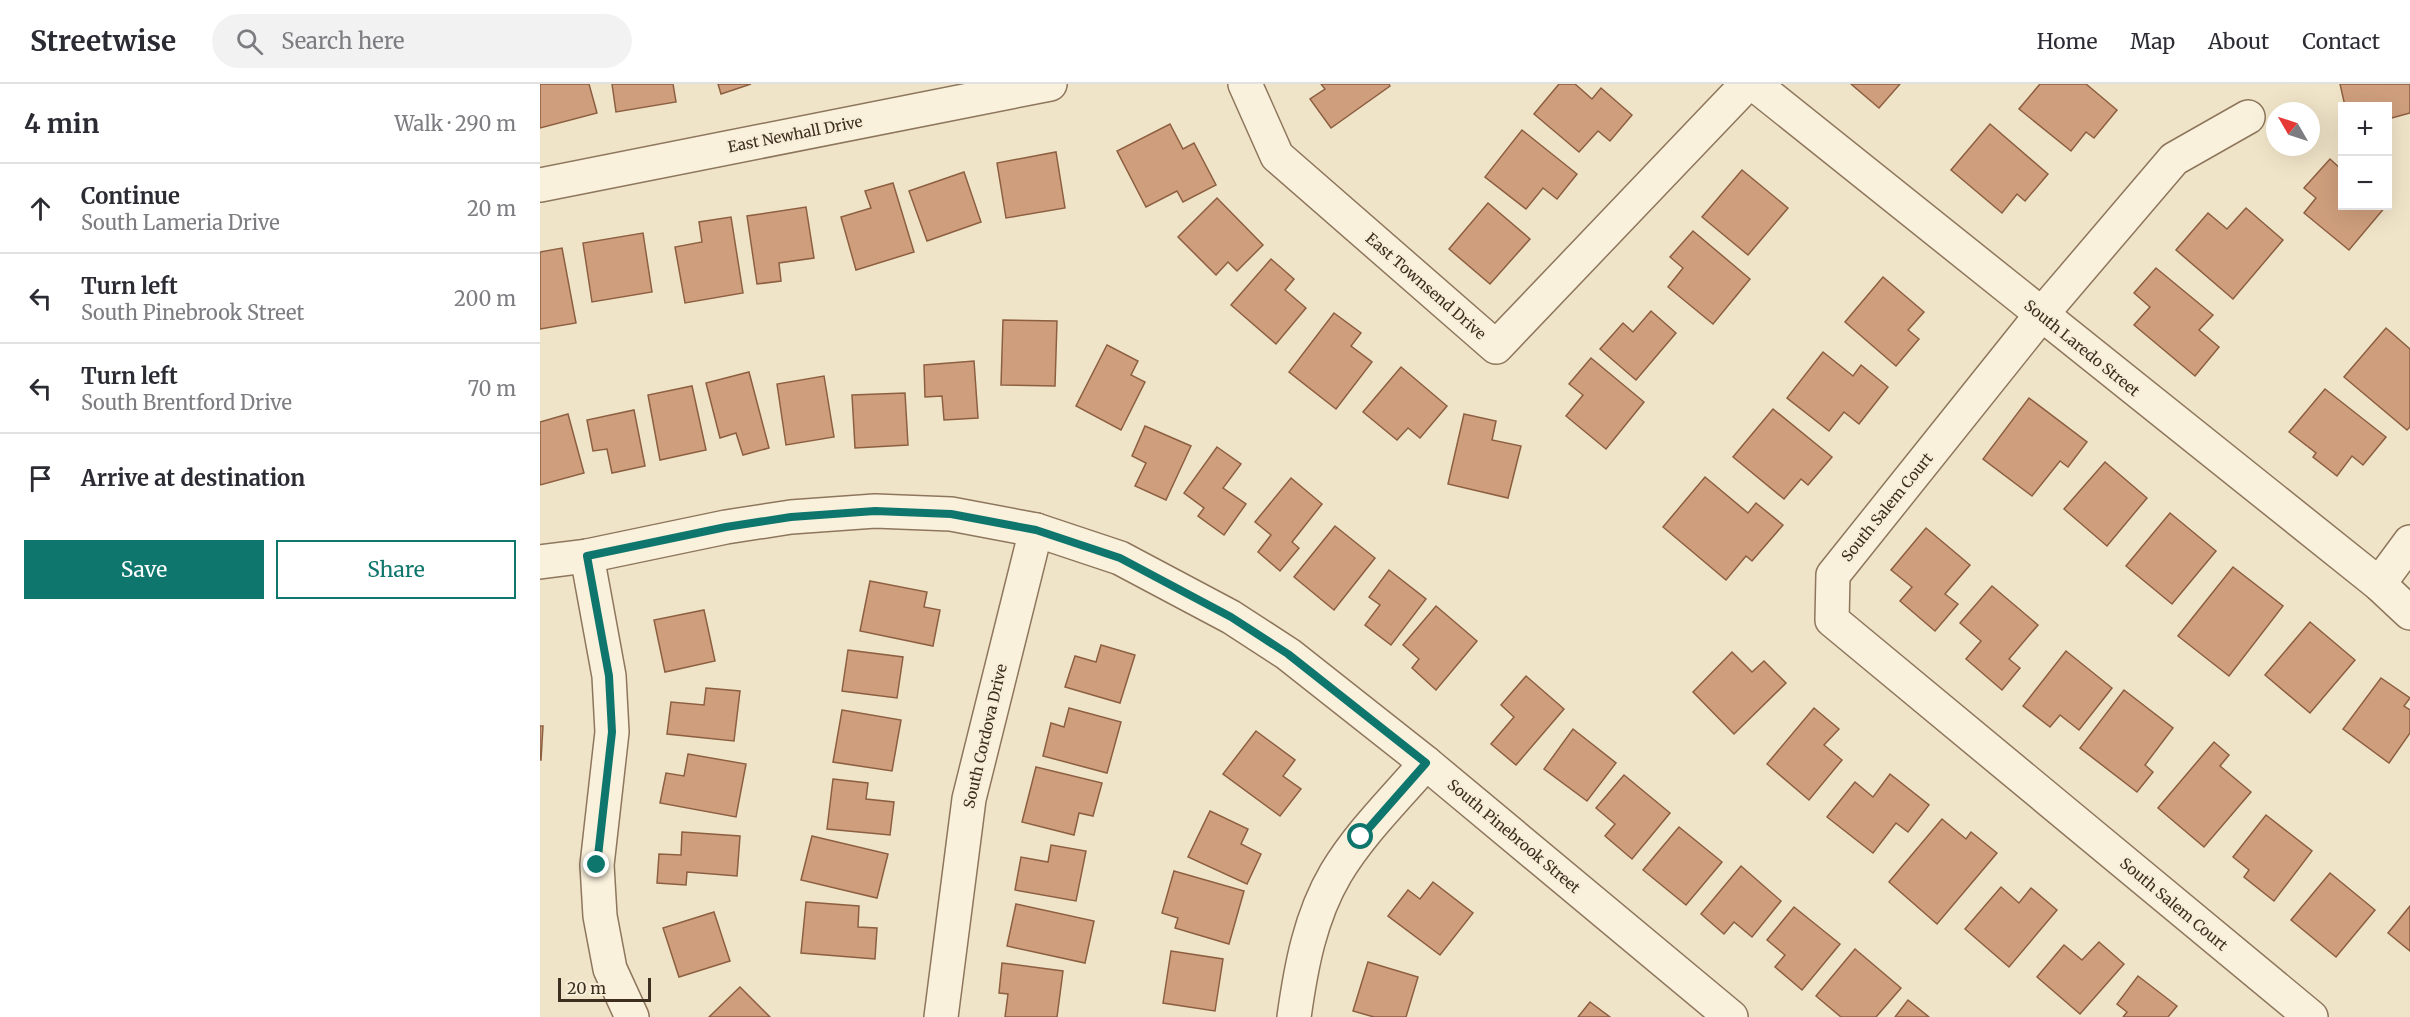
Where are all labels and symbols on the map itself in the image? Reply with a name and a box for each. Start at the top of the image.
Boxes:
north arrow [2266,102,2320,156]
street label: East Newhall Drive [726,112,864,156]
street label: East Townsend Drive [1362,229,1490,344]
street label: South Laredo Street [2021,296,2144,400]
street label: South Salem Court [1837,449,1937,565]
street label: South Cordova Drive [959,662,1011,810]
street label: South Pinebrook Street [1444,775,1584,897]
route start [1347,823,1373,849]
route end [583,851,609,877]
street label: South Salem Court [2116,853,2232,955]
scale bar [558,975,651,1002]

